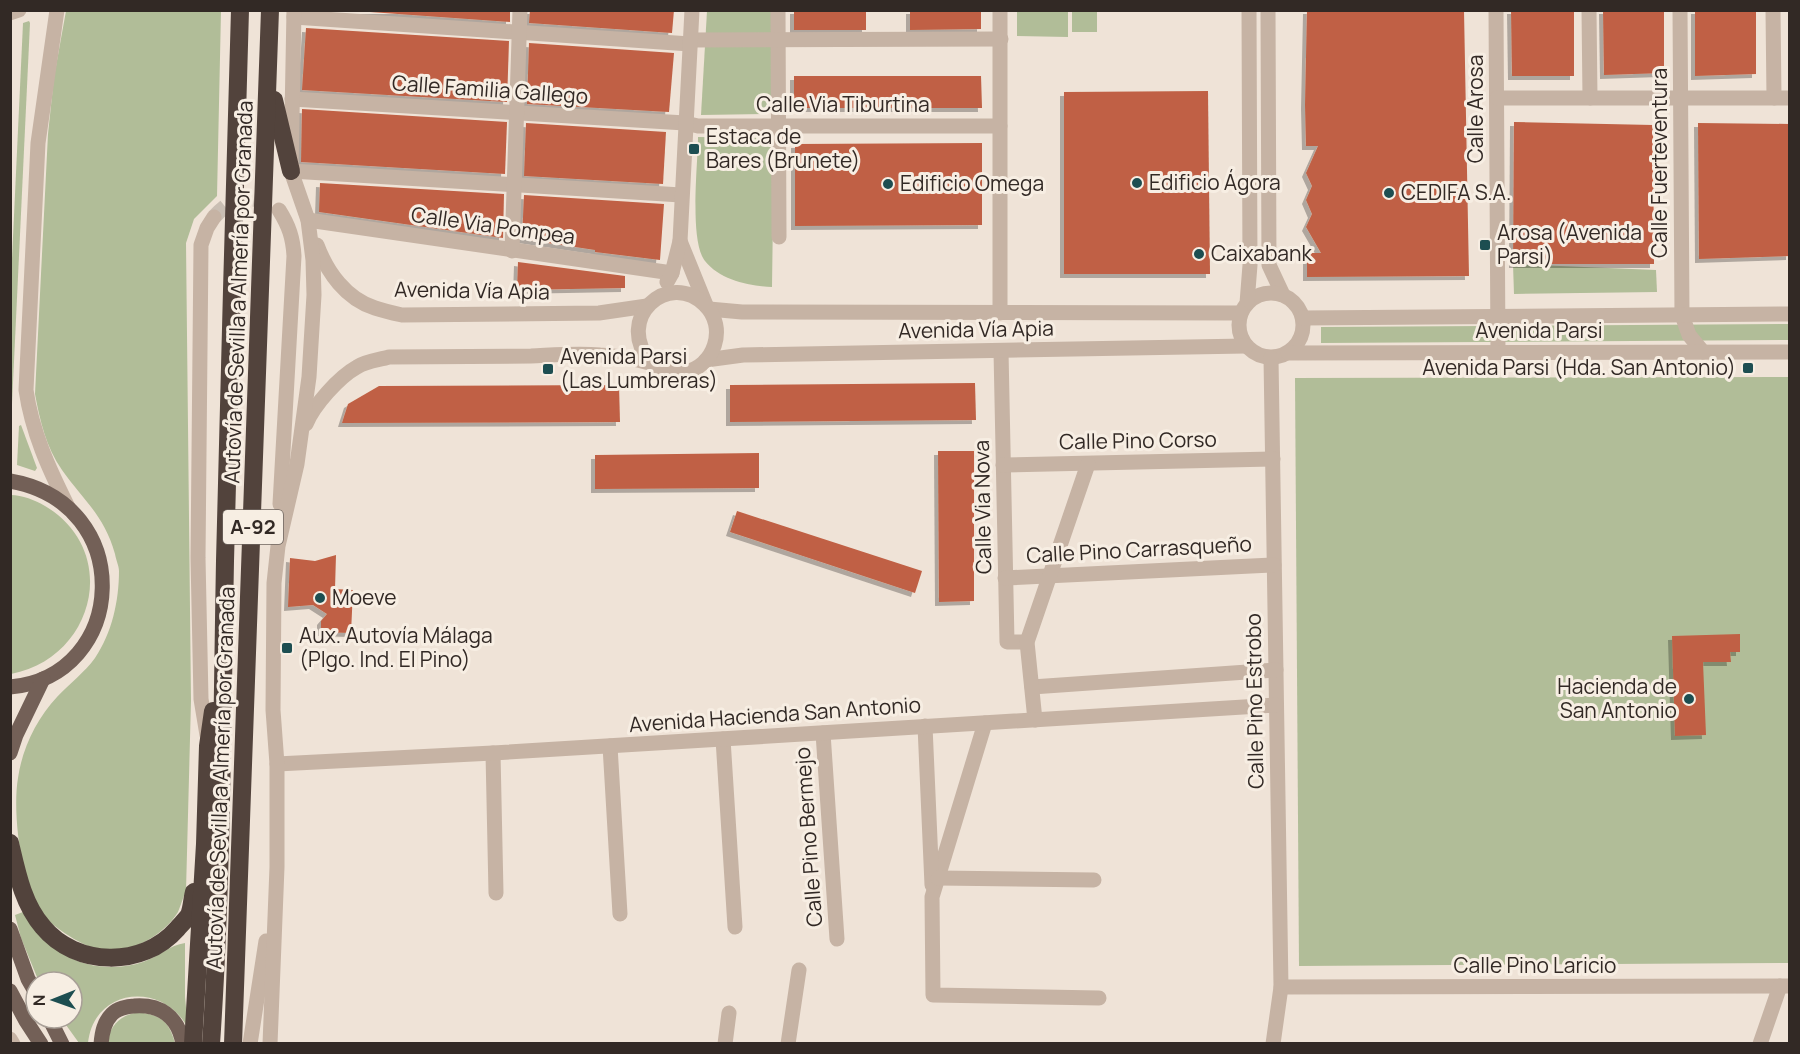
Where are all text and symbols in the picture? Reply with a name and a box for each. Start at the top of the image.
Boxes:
street label: Calle Arosa [1461,55,1489,163]
street label: Calle Familia Gallego [391,68,589,110]
street label: Calle Fuerteventura [1645,68,1673,258]
street label: Calle Via Tiburtina [756,90,930,118]
street label: Autovía de Sevilla a Almería por Granada [217,100,259,484]
place label: Estaca de Bares (Brunete) [706,122,860,174]
marker: Estaca de Bares (Brunete) [687,142,701,156]
place label: Edificio Ágora [1149,168,1281,196]
place label: Edificio Omega [900,169,1044,197]
marker: Edificio Ágora [1130,176,1144,190]
marker: Edificio Omega [881,177,895,191]
place label: CEDIFA S.A. [1401,178,1511,206]
marker: CEDIFA S.A. [1382,186,1396,200]
street label: Calle Via Pompea [409,200,577,250]
place label: Arosa (Avenida Parsi) [1497,218,1642,270]
marker: Arosa (Avenida Parsi) [1478,238,1492,252]
place label: Caixabank [1211,239,1312,267]
marker: Caixabank [1192,247,1206,261]
street label: Avenida Vía Apia [394,275,550,305]
street label: Avenida Vía Apia [898,314,1054,344]
street label: Avenida Parsi [1475,316,1603,344]
place label: Avenida Parsi (Las Lumbreras) [560,342,718,394]
place label: Avenida Parsi (Hda. San Antonio) [1422,353,1736,381]
marker: Avenida Parsi (Hda. San Antonio) [1741,361,1755,375]
marker: Avenida Parsi (Las Lumbreras) [541,362,555,376]
street label: Calle Pino Corso [1059,425,1217,455]
street label: Calle Via Nova [967,440,997,574]
road number: A-92 [223,510,283,544]
street label: Calle Pino Carrasqueño [1025,529,1252,569]
place label: Moeve [332,583,396,611]
street label: Autovía de Sevilla a Almería por Granada [199,586,241,970]
marker: Moeve [313,591,327,605]
street label: Calle Pino Estrobo [1238,613,1270,789]
place label: Aux. Autovía Málaga (Plgo. Ind. El Pino) [299,621,493,673]
marker: Aux. Autovía Málaga (Plgo. Ind. El Pino) [280,641,294,655]
place label: Hacienda de San Antonio [1557,672,1677,724]
street label: Avenida Hacienda San Antonio [628,690,922,738]
marker: Hacienda de San Antonio [1682,692,1696,706]
street label: Calle Pino Bermejo [788,746,828,928]
street label: Calle Pino Laricio [1453,951,1617,979]
north arrow [24,970,84,1030]
text: N [28,994,50,1006]

